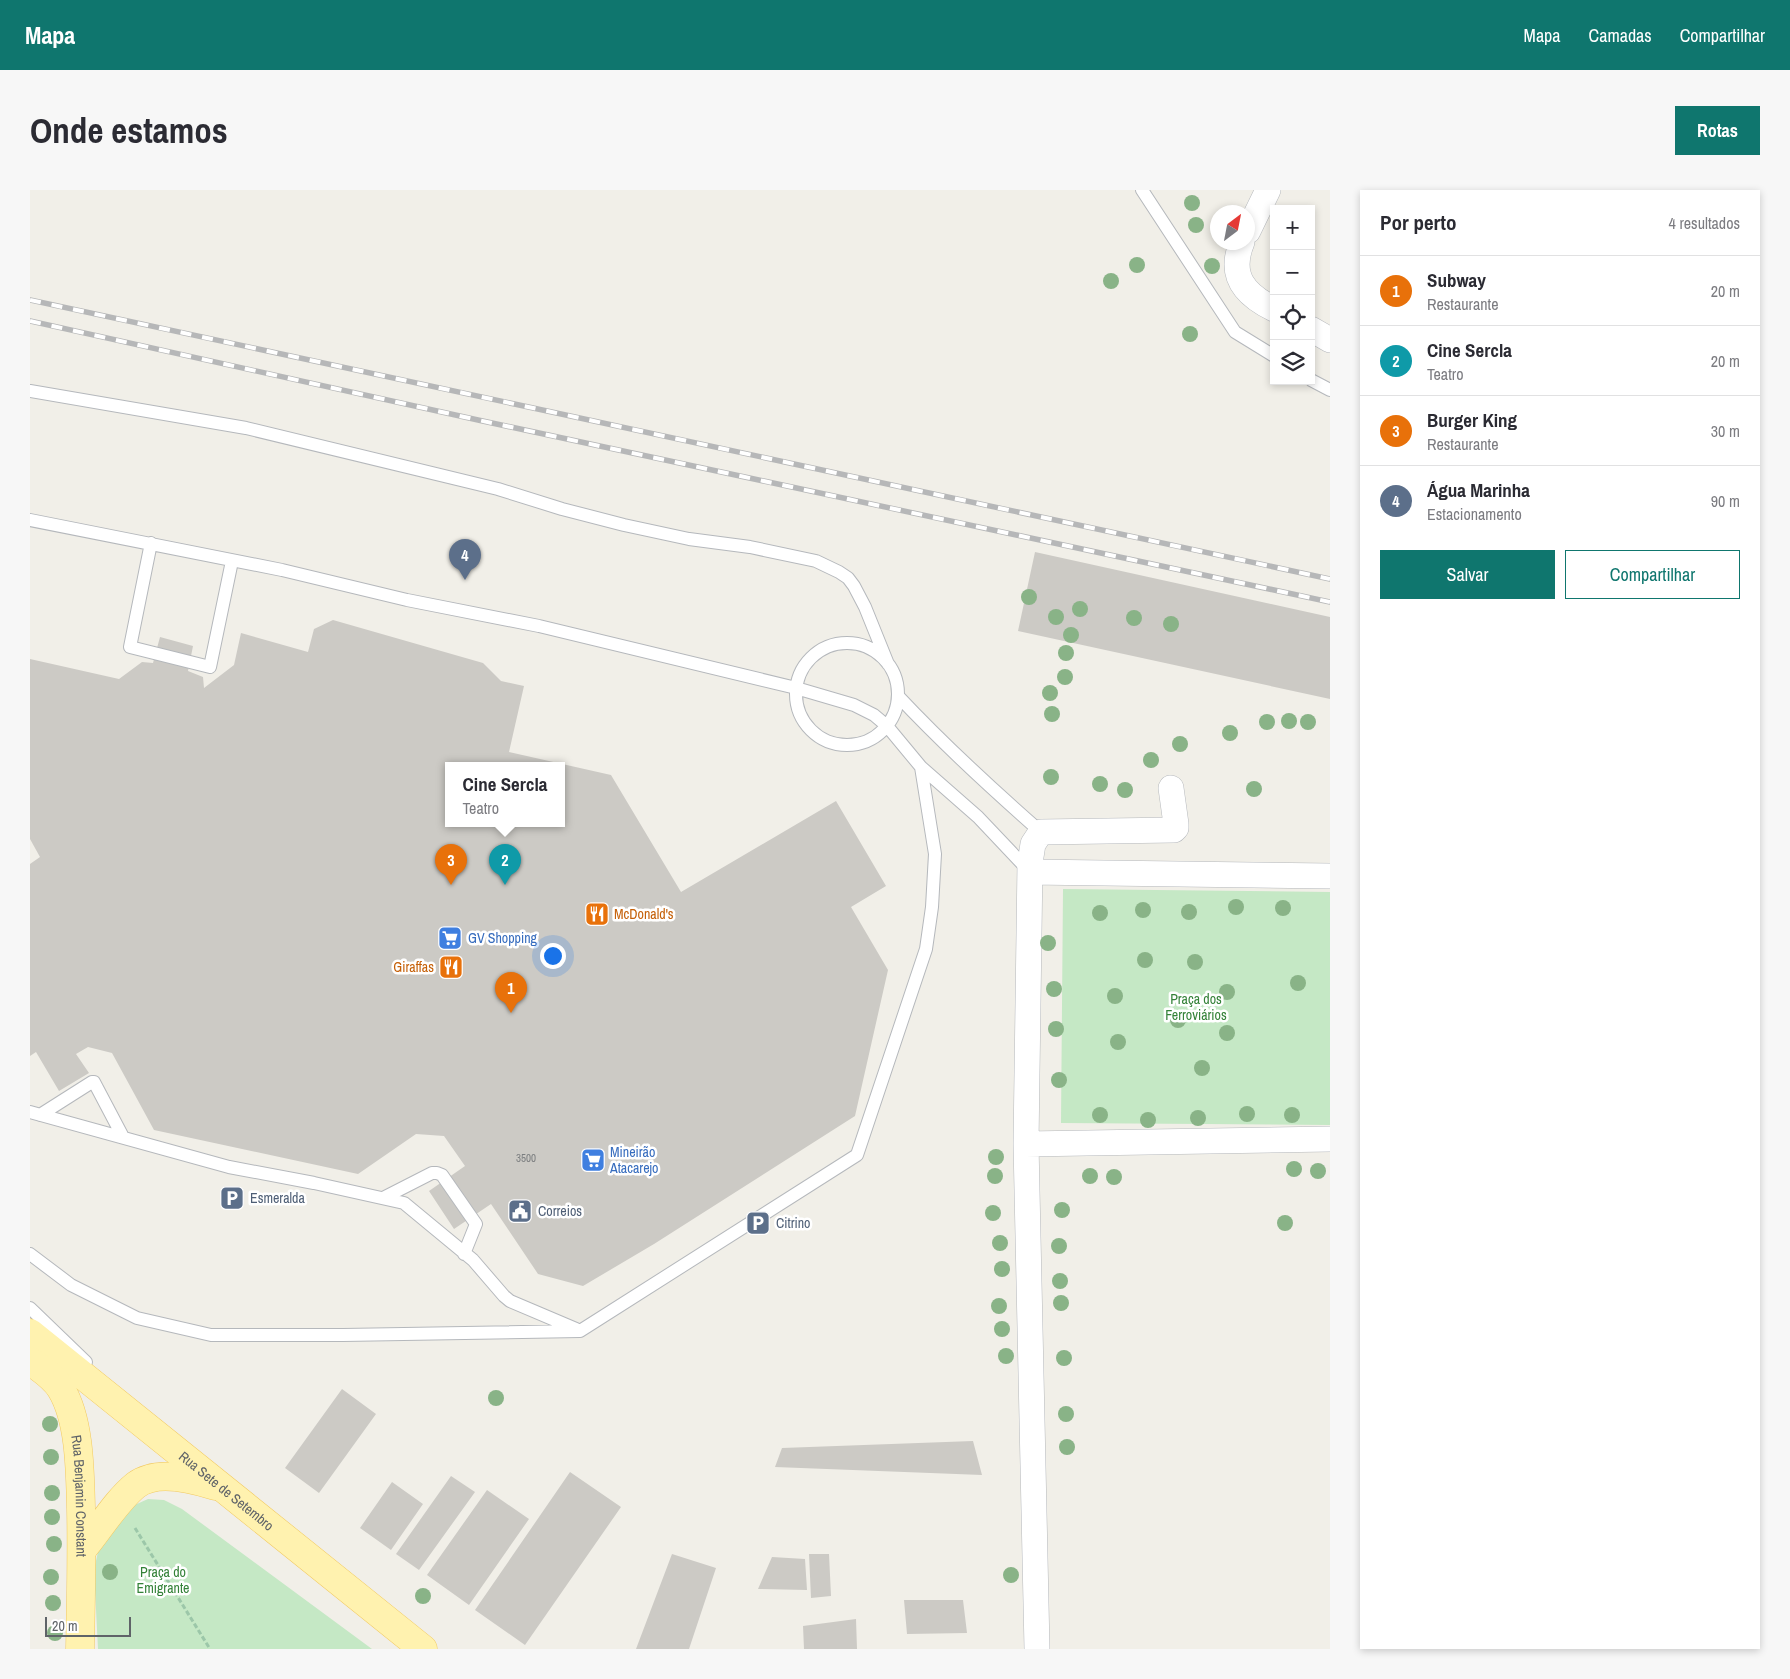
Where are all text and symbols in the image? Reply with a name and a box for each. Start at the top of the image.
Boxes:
text: Mapa [25,19,75,51]
text: Mapa [1524,23,1561,48]
text: Camadas [1589,23,1652,48]
text: Compartilhar [1680,23,1765,48]
button: Rotas [1675,106,1760,155]
text: Onde estamos [30,107,228,154]
north arrow [1210,205,1255,250]
map controls [1270,205,1315,385]
button: + [1270,205,1315,250]
text: Por perto [1380,208,1457,237]
text: 4 resultados [1669,212,1740,234]
button: − [1270,250,1315,295]
text: Subway [1427,267,1486,293]
text: 1 [1392,280,1400,302]
text: 20 m [1711,280,1740,302]
text: Restaurante [1427,293,1498,315]
button: locate [1270,295,1315,340]
text: Cine Sercla [1427,337,1512,363]
button: layers [1270,340,1315,385]
text: 2 [1392,350,1400,372]
text: 20 m [1711,350,1740,372]
text: Teatro [1427,363,1463,385]
text: Burger King [1427,407,1517,433]
text: 3 [1392,420,1400,442]
text: 30 m [1711,420,1740,442]
text: Restaurante [1427,433,1498,455]
text: Água Marinha [1427,477,1530,503]
text: 4 [1392,490,1400,512]
text: 90 m [1711,490,1740,512]
text: Estacionamento [1427,503,1522,525]
pin: 4 [449,539,481,580]
button: Salvar [1380,550,1555,599]
button: Compartilhar [1565,550,1740,599]
popup [445,762,565,827]
text: Cine Sercla [463,771,547,797]
text: Teatro [463,797,499,819]
pin: 3 [435,844,467,885]
pin: 2 [489,844,521,885]
restaurant icon: McDonald's [584,901,610,927]
place label: McDonald's [614,905,674,923]
supermarket icon: GV Shopping [437,925,463,951]
place label: GV Shopping [468,929,538,947]
your location [540,943,566,969]
restaurant icon: Giraffas [438,954,464,980]
place label: Giraffas [393,958,434,976]
pin: 1 [495,972,527,1013]
park label: Praça dos Ferroviários [1165,990,1227,1024]
place label: Mineirão Atacarejo [609,1143,659,1177]
supermarket icon: Mineirão Atacarejo [580,1147,606,1173]
house number: 3500 [516,1151,536,1165]
parking icon: Esmeralda [219,1185,245,1211]
place label: Esmeralda [250,1189,305,1207]
public building icon: Correios [507,1198,533,1224]
place label: Correios [538,1202,582,1220]
parking icon: Citrino [745,1210,771,1236]
place label: Citrino [776,1214,810,1232]
street label: Rua Benjamin Constant [67,1434,90,1557]
street label: Rua Sete de Setembro [175,1447,278,1535]
park label: Praça do Emigrante [137,1563,189,1597]
scale bar [45,1614,131,1637]
text: 20 m [52,1617,78,1635]

